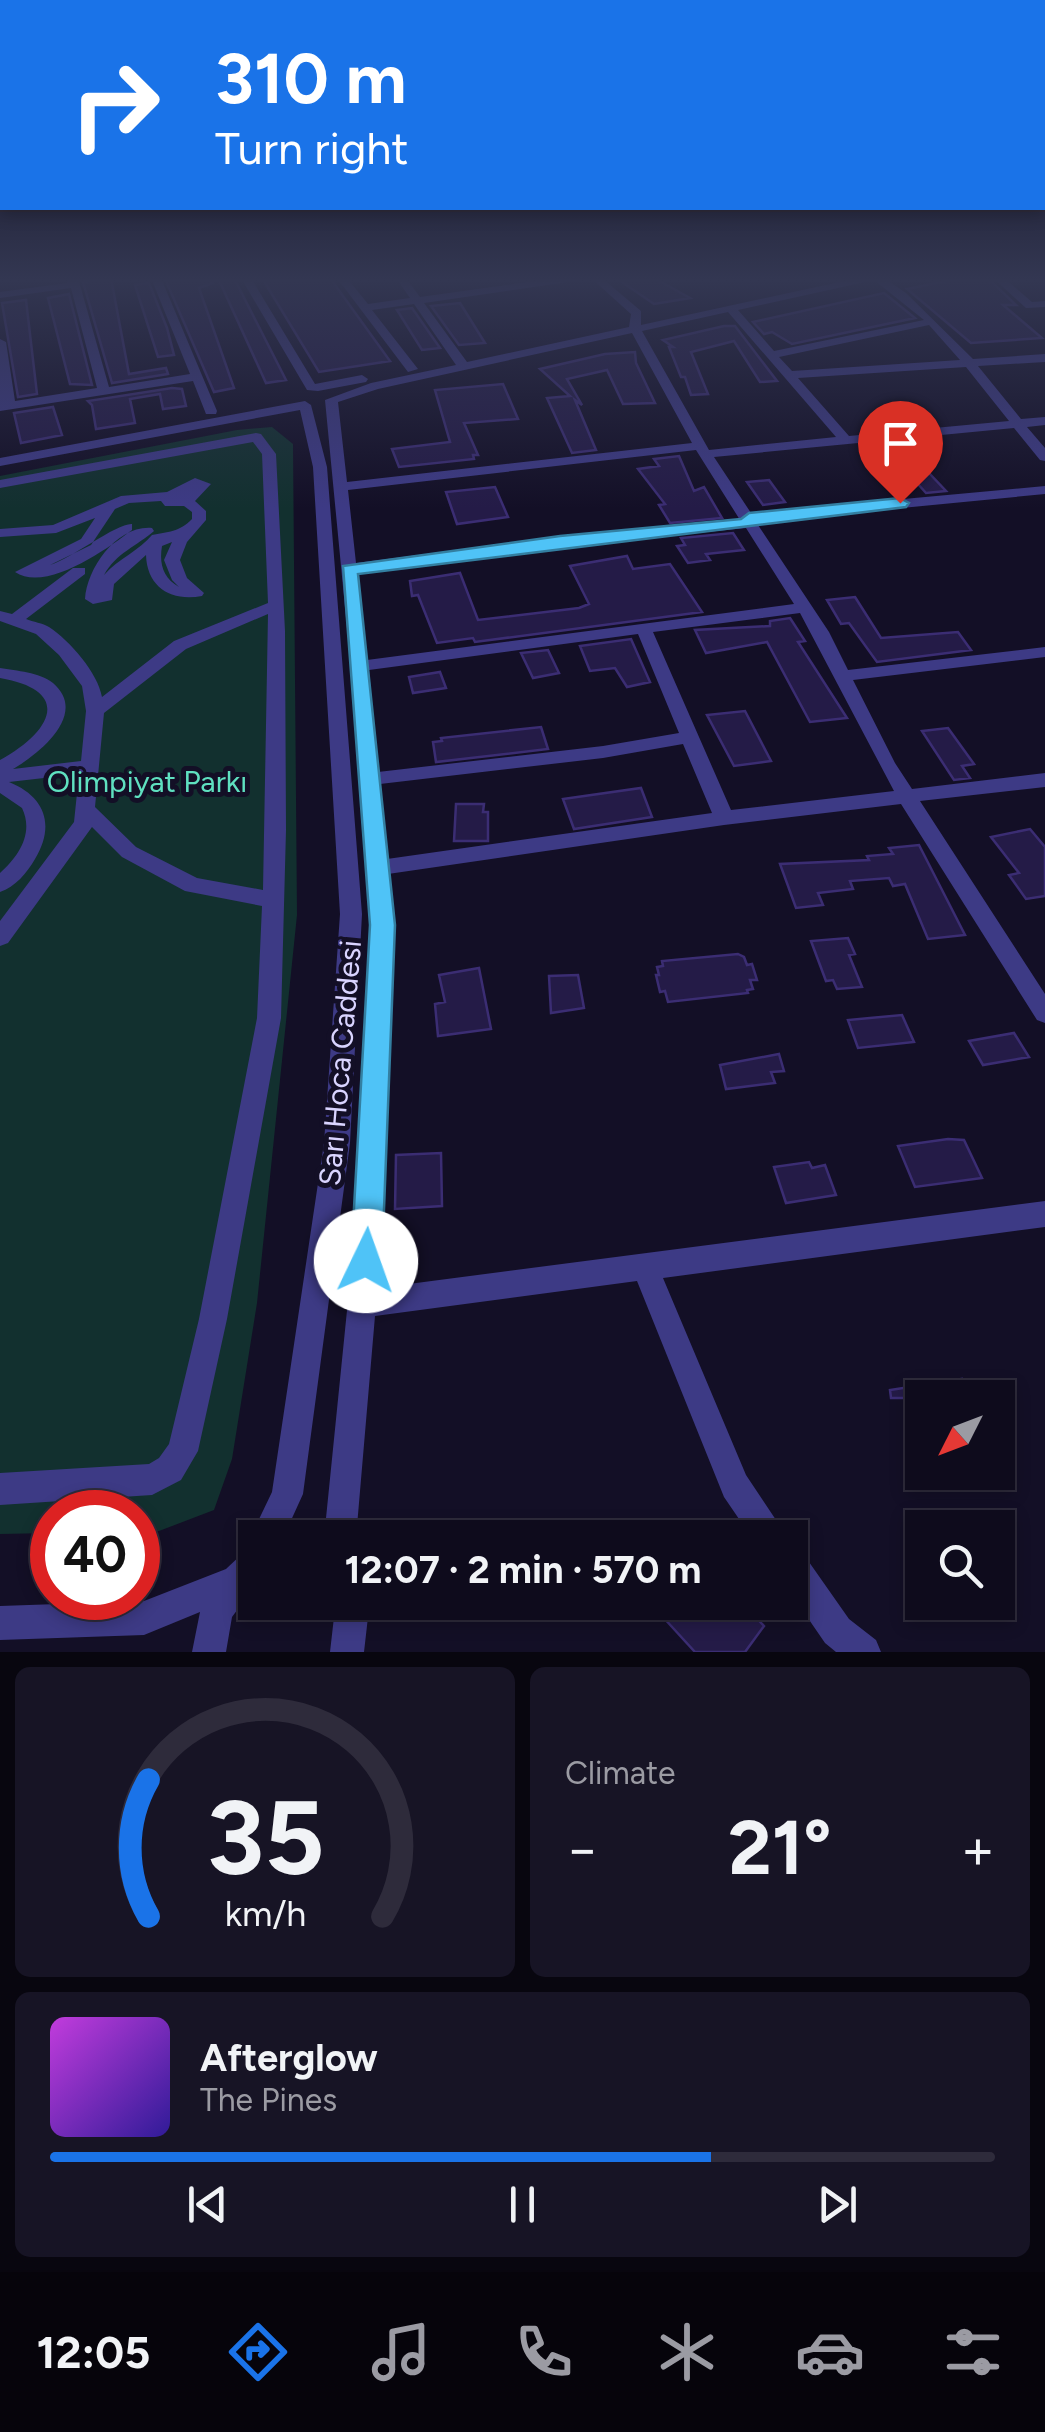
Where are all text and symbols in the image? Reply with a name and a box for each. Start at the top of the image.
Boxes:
text: 310 m [215,36,407,121]
icon: right [50,40,180,170]
text: Turn right [215,121,408,175]
pin [858,401,943,504]
icon: arrive [873,416,928,471]
park label: Olimpiyat Parkı [47,763,247,800]
street label: Sarı Hoca Caddesi [311,939,369,1187]
position arrow [314,1209,418,1313]
north arrow [905,1380,1015,1490]
map controls [905,1380,1015,1620]
speed limit sign: 40 [30,1490,160,1620]
button: search [905,1510,1015,1620]
text: 12:07 · 2 min · 570 m [345,1547,701,1593]
text: Climate [565,1754,676,1792]
text: 35 [206,1775,324,1900]
text: 21° [728,1803,832,1893]
text: − [565,1816,599,1882]
text: + [961,1816,995,1882]
text: km/h [224,1892,306,1935]
text: Afterglow [200,2035,378,2081]
text: The Pines [200,2081,337,2119]
icon: previous [180,2177,235,2232]
icon: pause [495,2177,550,2232]
icon: next [810,2177,865,2232]
icon: directions [223,2317,293,2387]
icon: music [366,2317,436,2387]
icon: phone [509,2317,579,2387]
icon: climate [652,2317,722,2387]
icon: car [795,2317,865,2387]
icon: filters [938,2317,1008,2387]
text: 12:05 [37,2325,150,2379]

